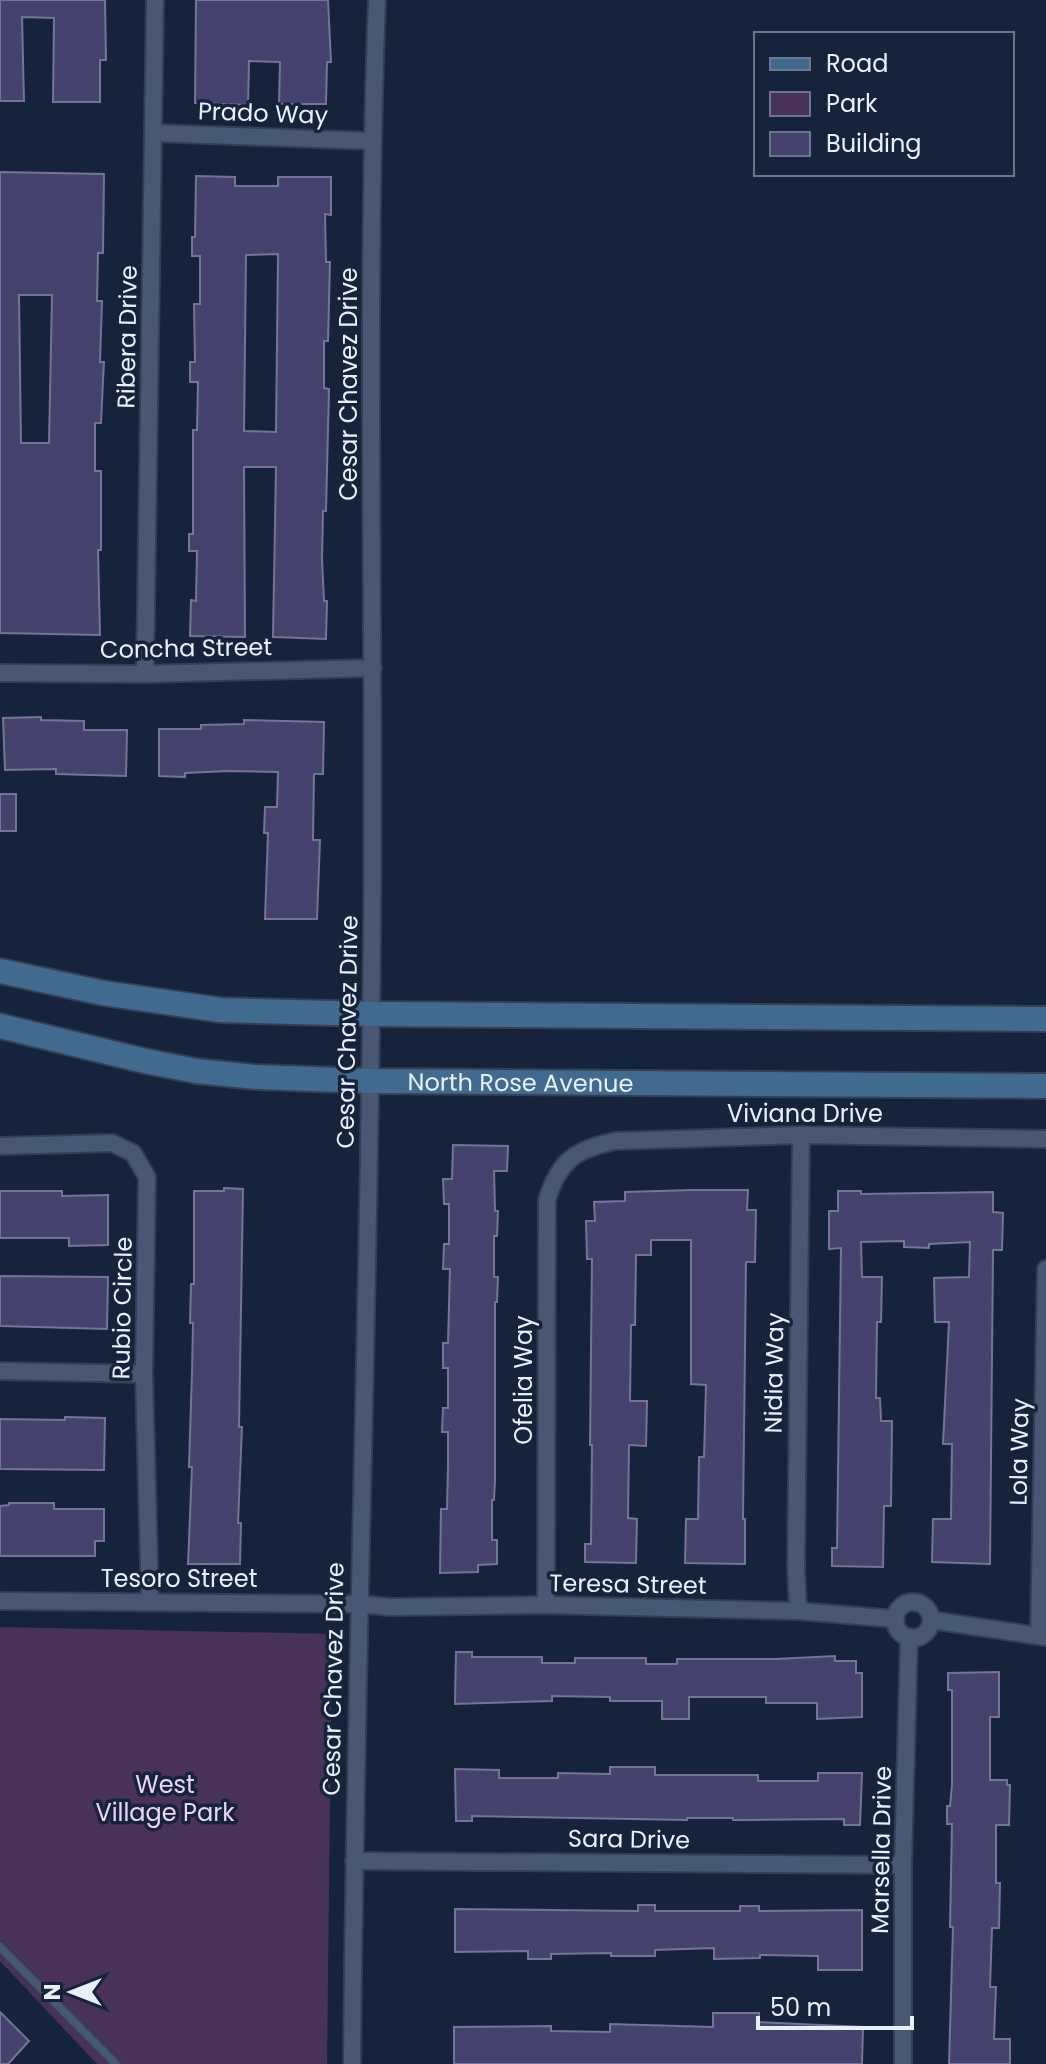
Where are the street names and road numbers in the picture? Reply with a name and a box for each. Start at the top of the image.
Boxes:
street label: Prado Way [197,94,329,132]
street label: Ribera Drive [109,265,145,409]
street label: Cesar Chavez Drive [332,267,365,501]
street label: Concha Street [100,630,272,666]
street label: Cesar Chavez Drive [328,915,366,1149]
street label: North Rose Avenue [407,1065,633,1099]
street label: Viviana Drive [727,1097,883,1130]
street label: Rubio Circle [104,1236,140,1380]
street label: Nidia Way [756,1312,792,1434]
street label: Ofelia Way [507,1315,540,1445]
street label: Lola Way [1002,1398,1036,1506]
street label: Tesoro Street [101,1562,257,1595]
street label: Cesar Chavez Drive [314,1562,352,1796]
street label: Teresa Street [549,1566,707,1602]
street label: Marsella Drive [863,1766,899,1934]
street label: Sara Drive [568,1821,690,1857]

